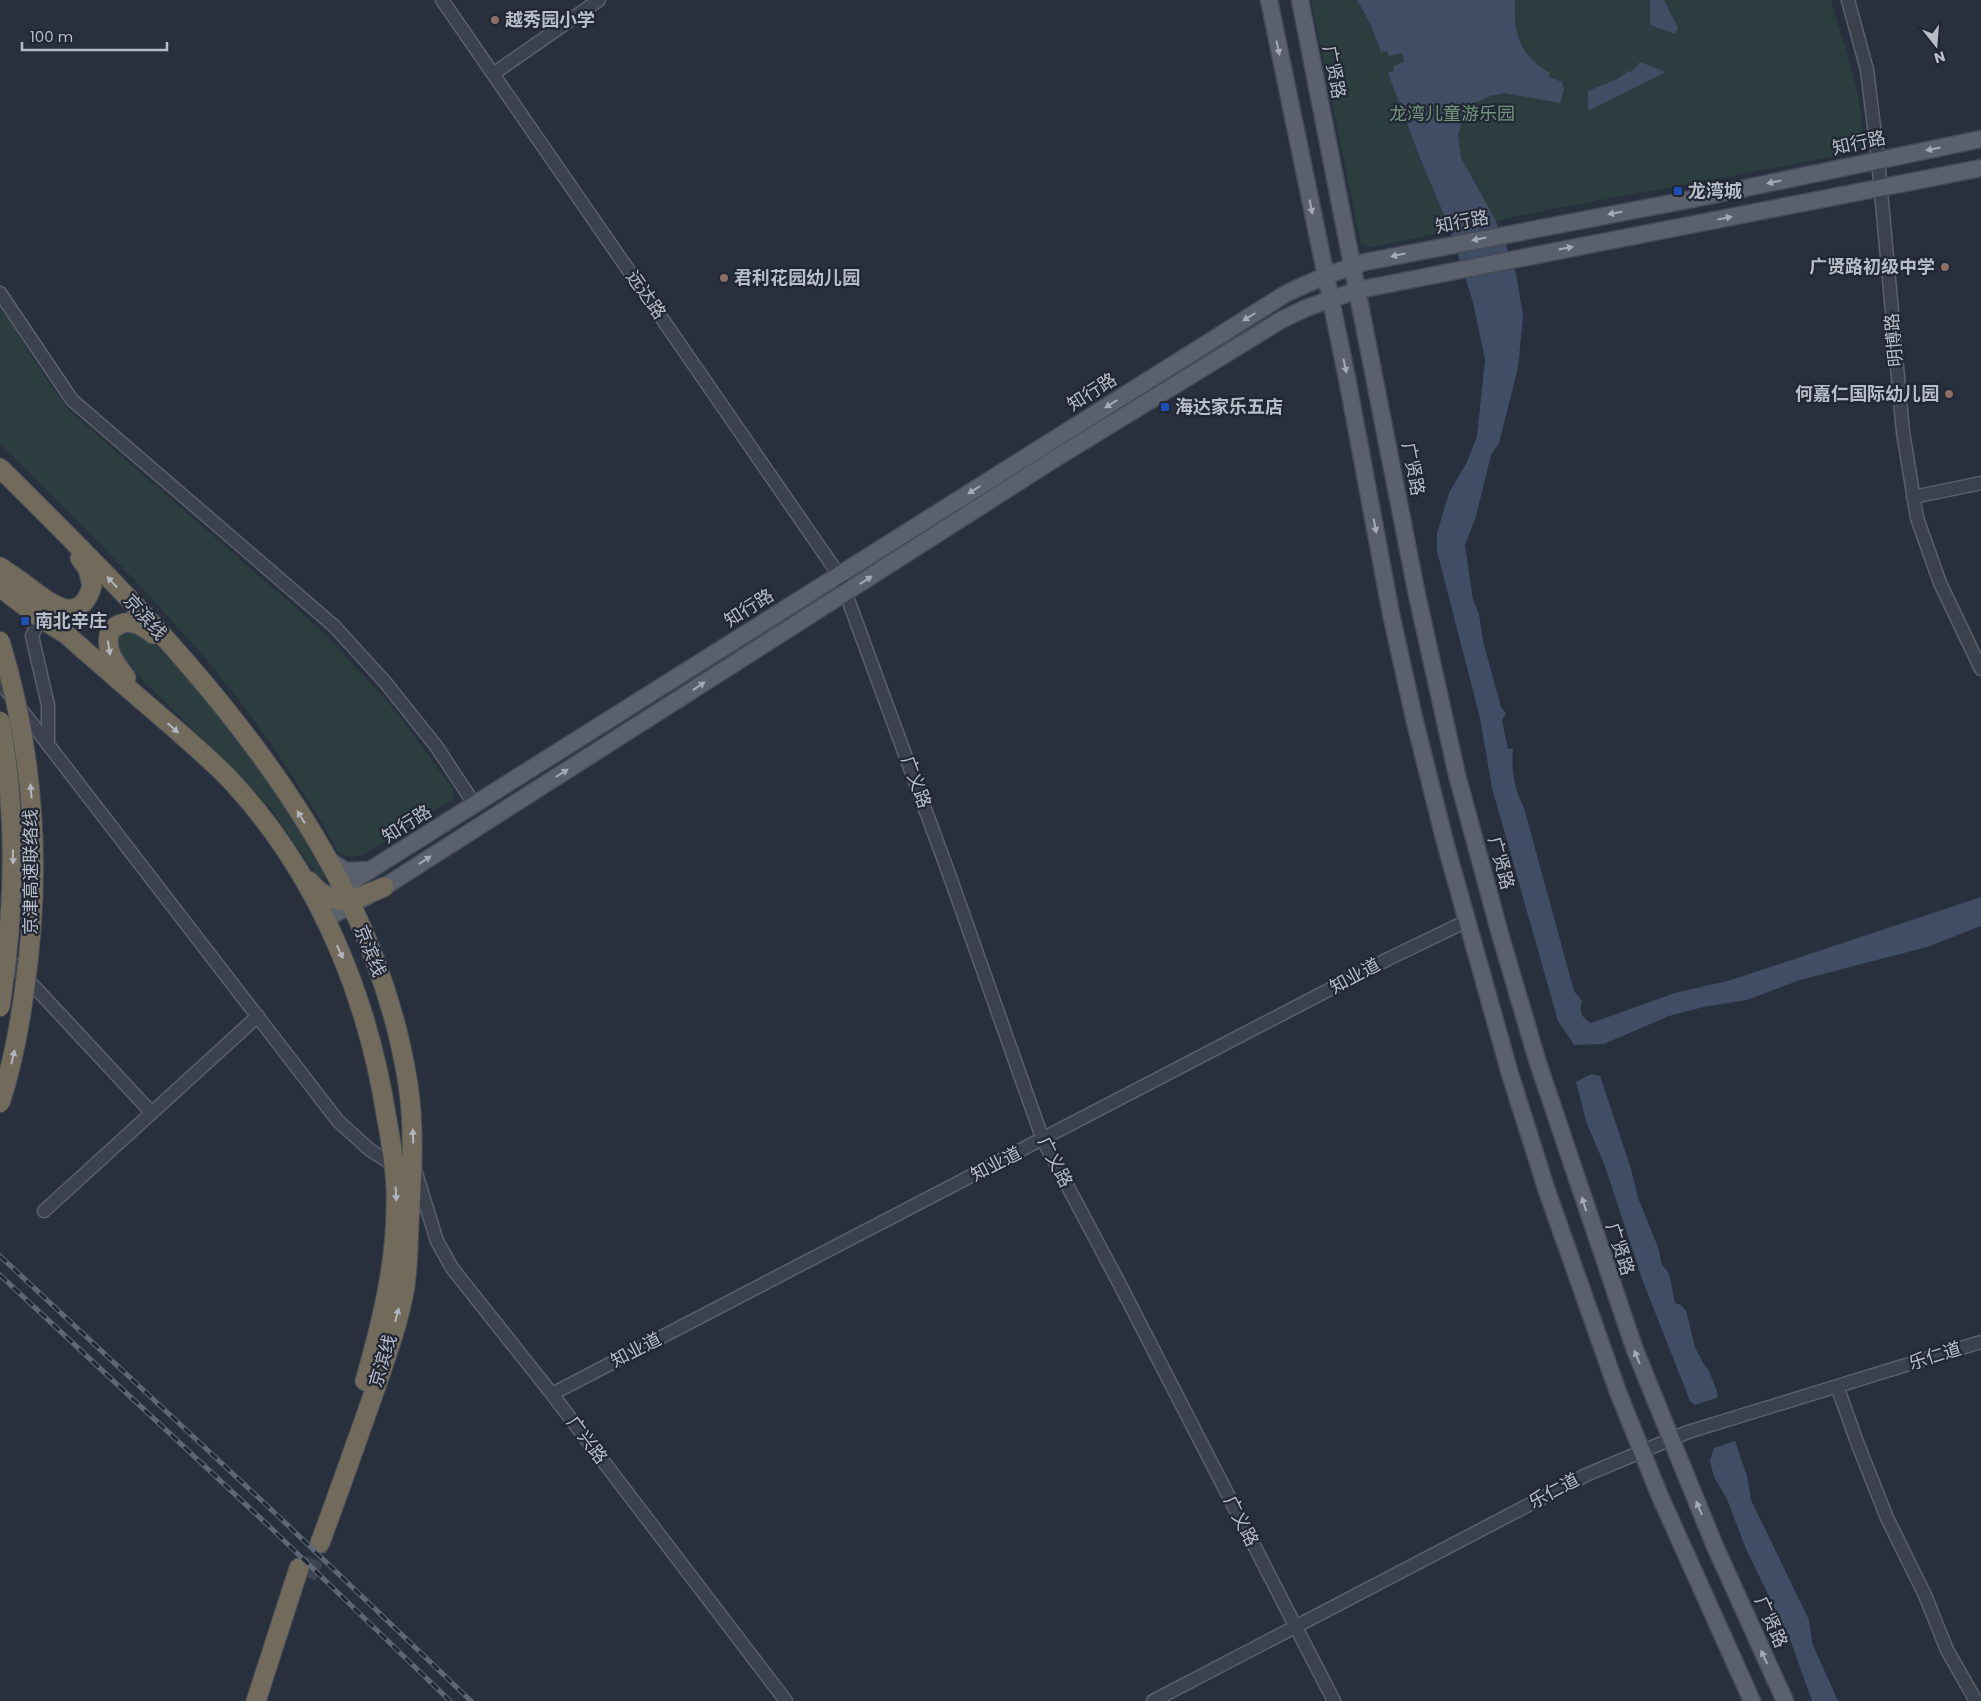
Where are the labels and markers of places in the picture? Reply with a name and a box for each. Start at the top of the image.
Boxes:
place label: 越秀园小学 [505,7,595,32]
marker: 越秀园小学 [489,14,501,26]
place label: 龙湾城 [1688,178,1742,203]
marker: 龙湾城 [1672,185,1684,197]
place label: 广贤路初级中学 [1809,254,1935,279]
marker: 广贤路初级中学 [1939,261,1951,273]
place label: 君利花园幼儿园 [734,265,860,290]
marker: 君利花园幼儿园 [718,272,730,284]
place label: 何嘉仁国际幼儿园 [1795,381,1939,406]
marker: 何嘉仁国际幼儿园 [1943,388,1955,400]
place label: 海达家乐五店 [1175,394,1283,419]
marker: 海达家乐五店 [1159,401,1171,413]
place label: 南北辛庄 [35,608,107,633]
marker: 南北辛庄 [19,615,31,627]

